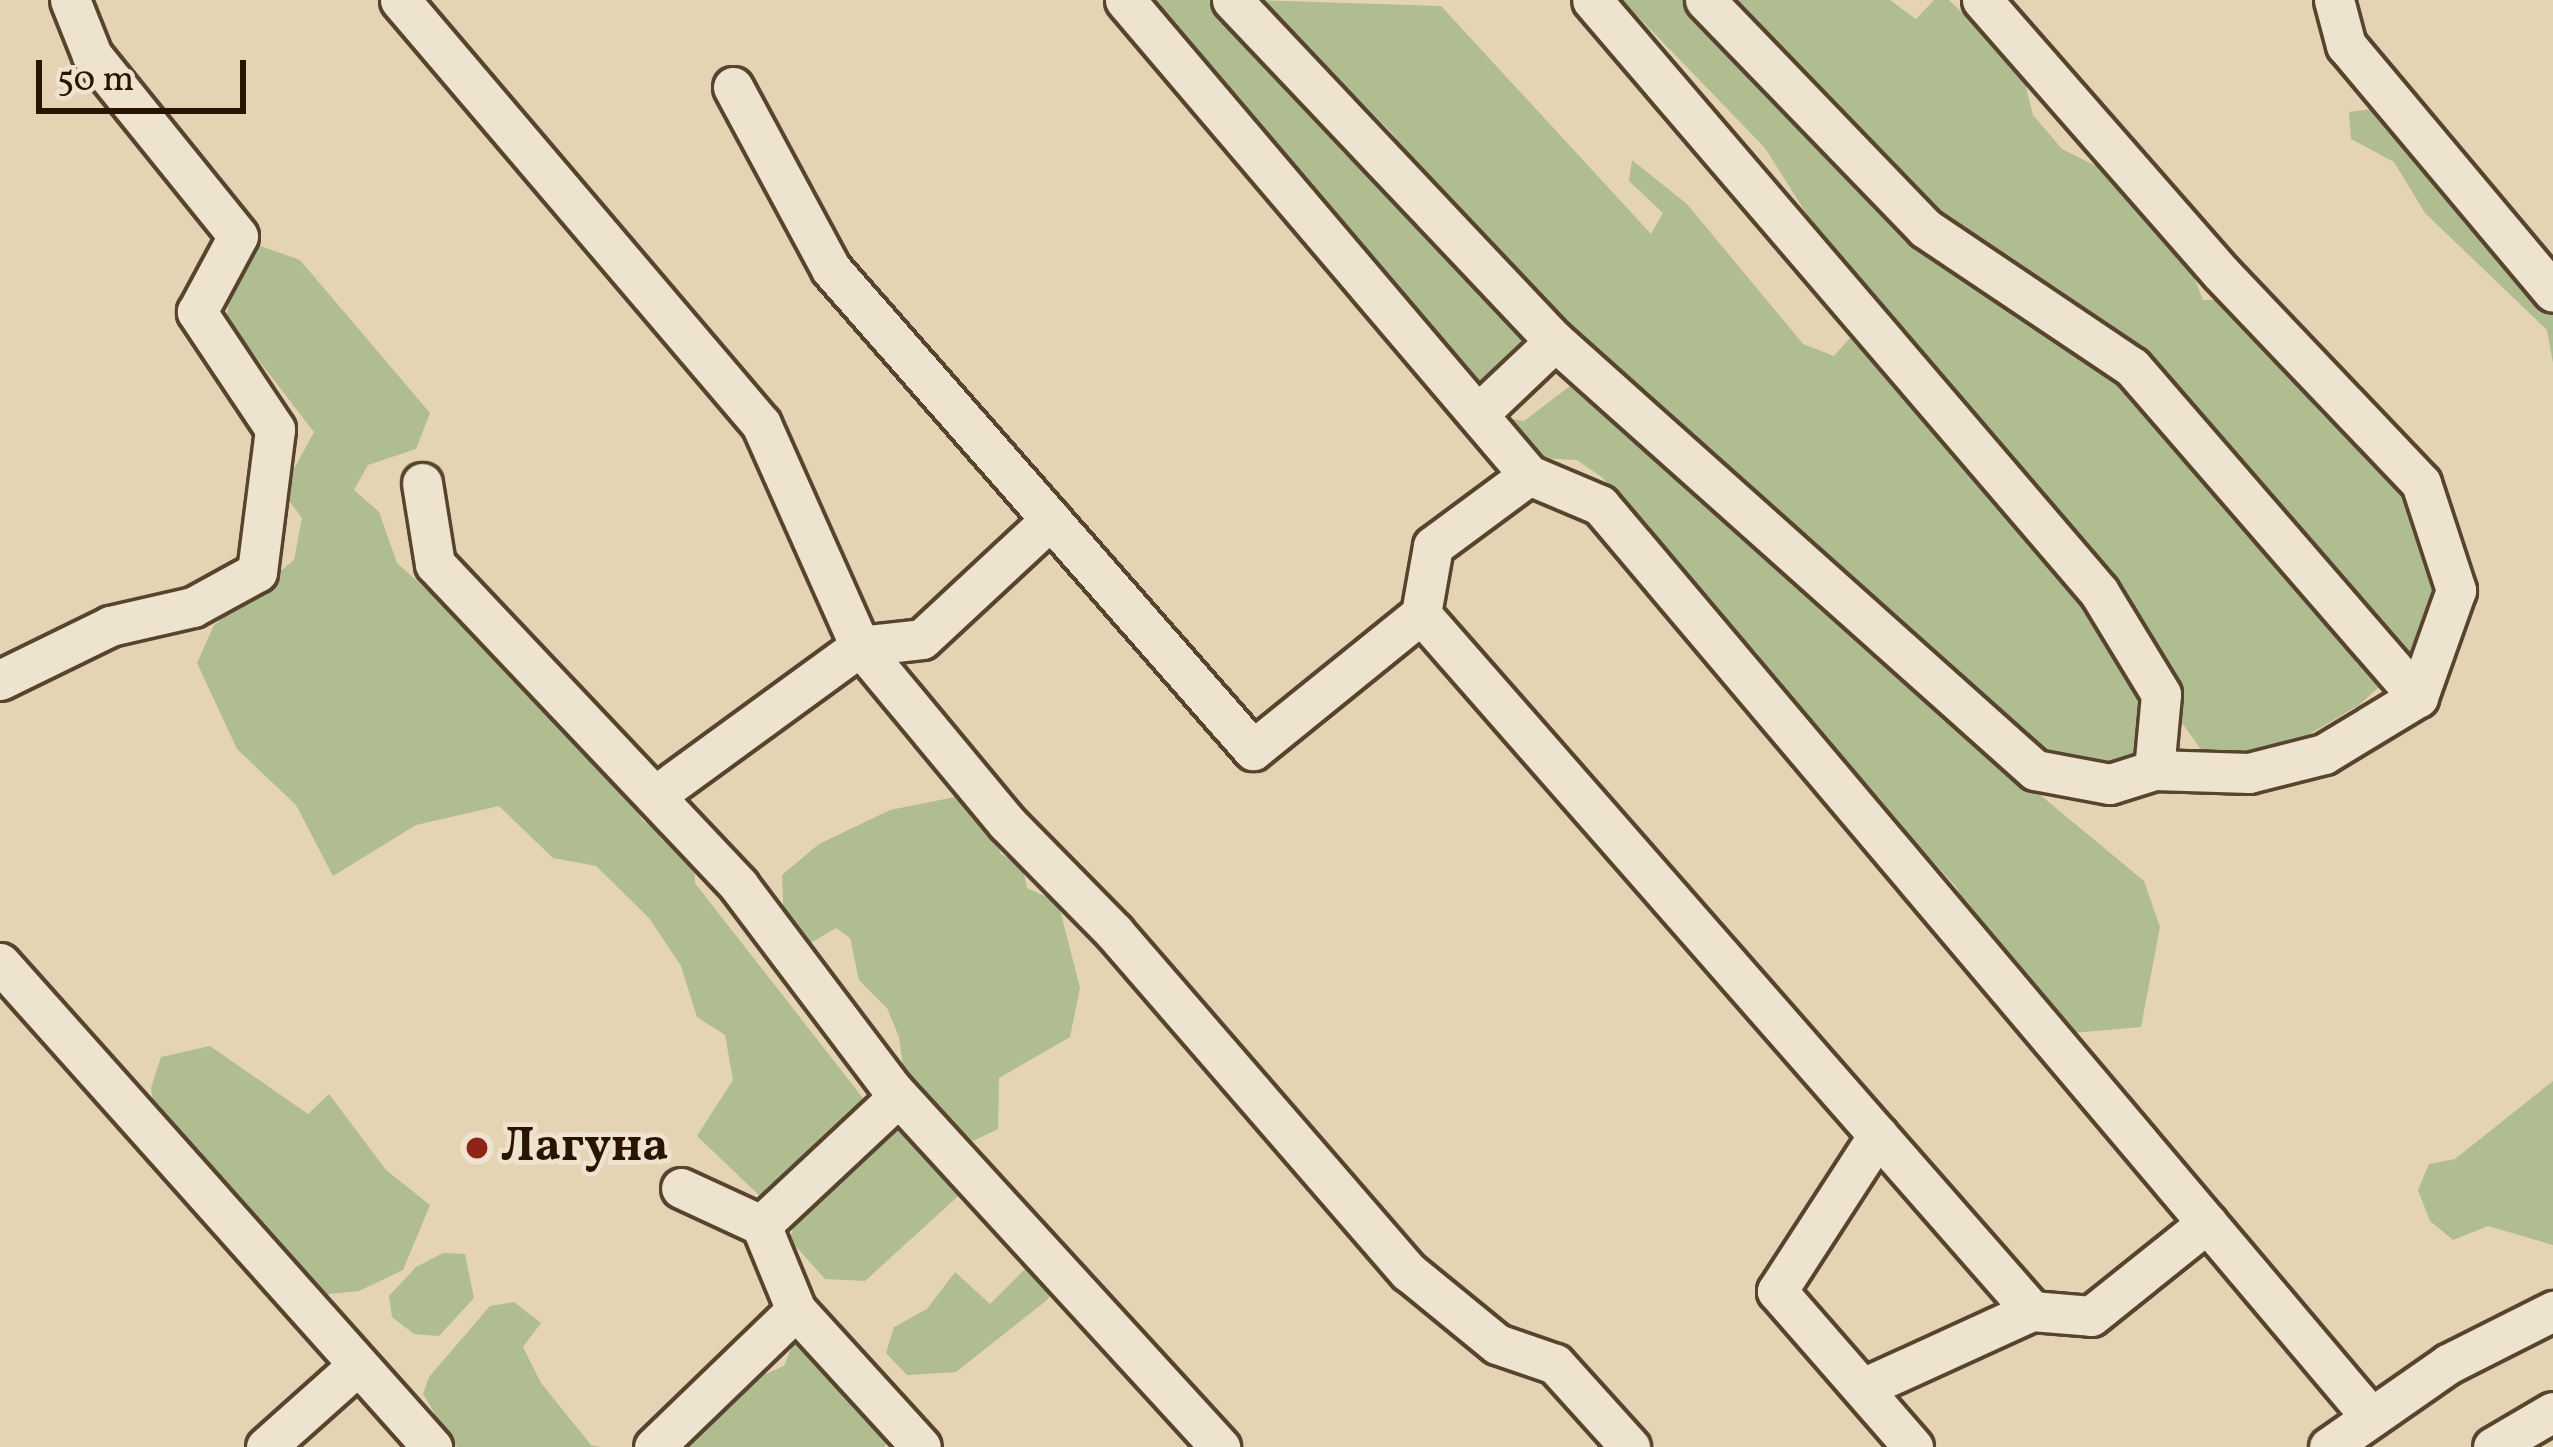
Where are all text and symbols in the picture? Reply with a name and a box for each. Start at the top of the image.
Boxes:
scale bar [42,36,252,110]
text: 50 m [57,56,134,106]
place label: Лагуна [501,1119,669,1177]
marker: Лагуна [464,1135,490,1161]

